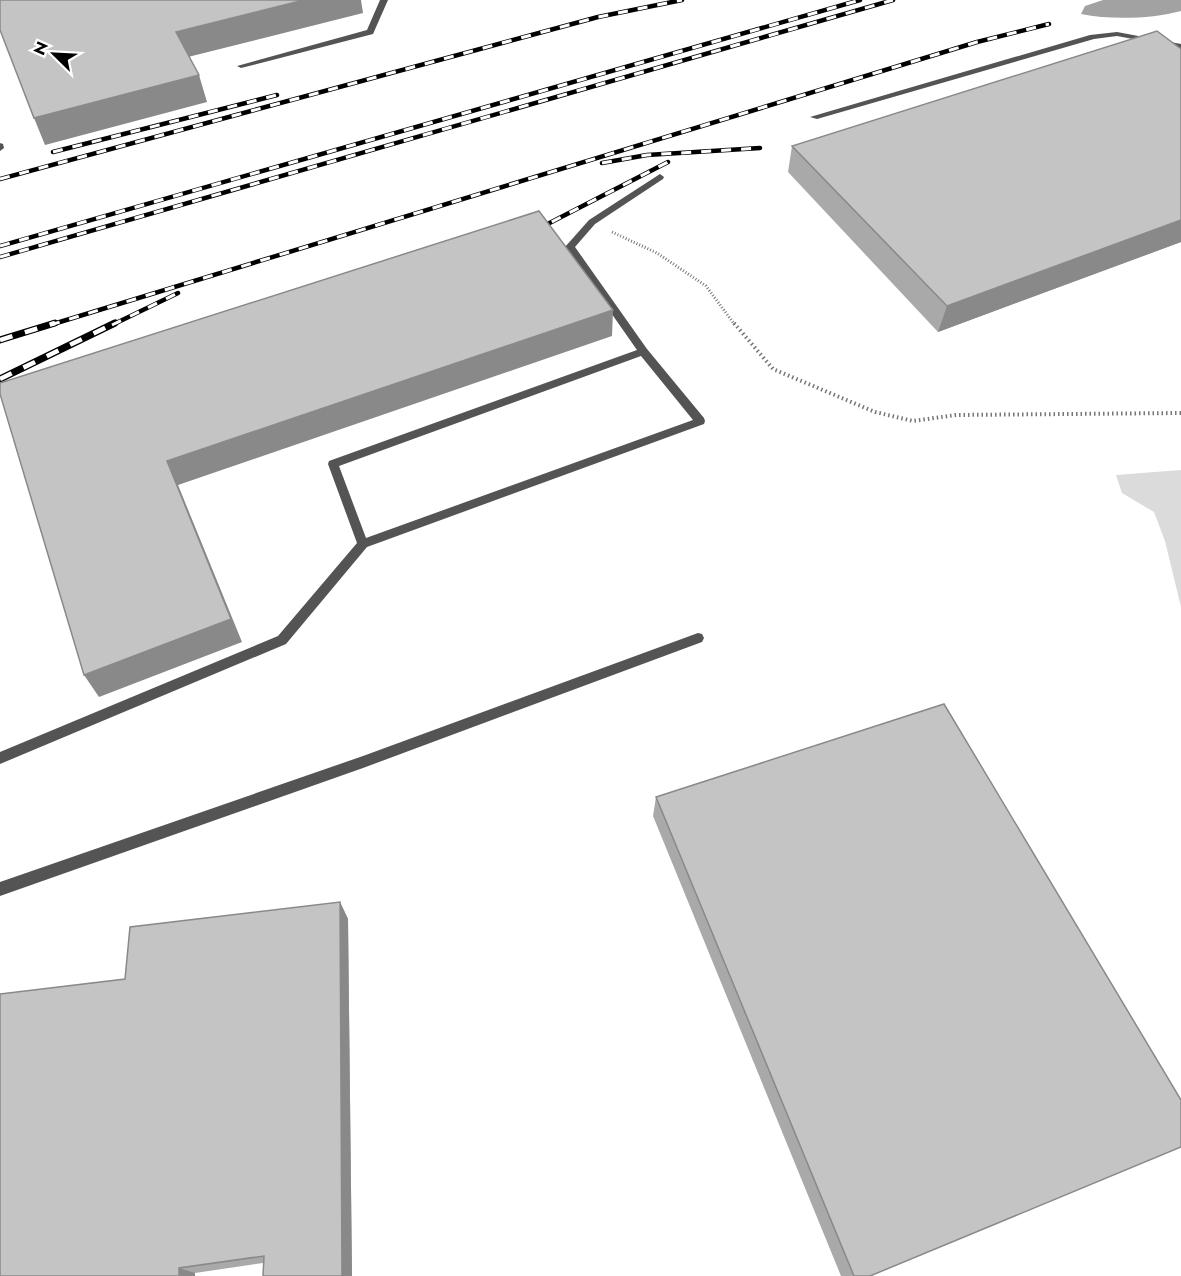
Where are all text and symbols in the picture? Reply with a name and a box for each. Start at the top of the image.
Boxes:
north arrow [24,24,84,84]
text: N [28,38,54,59]

